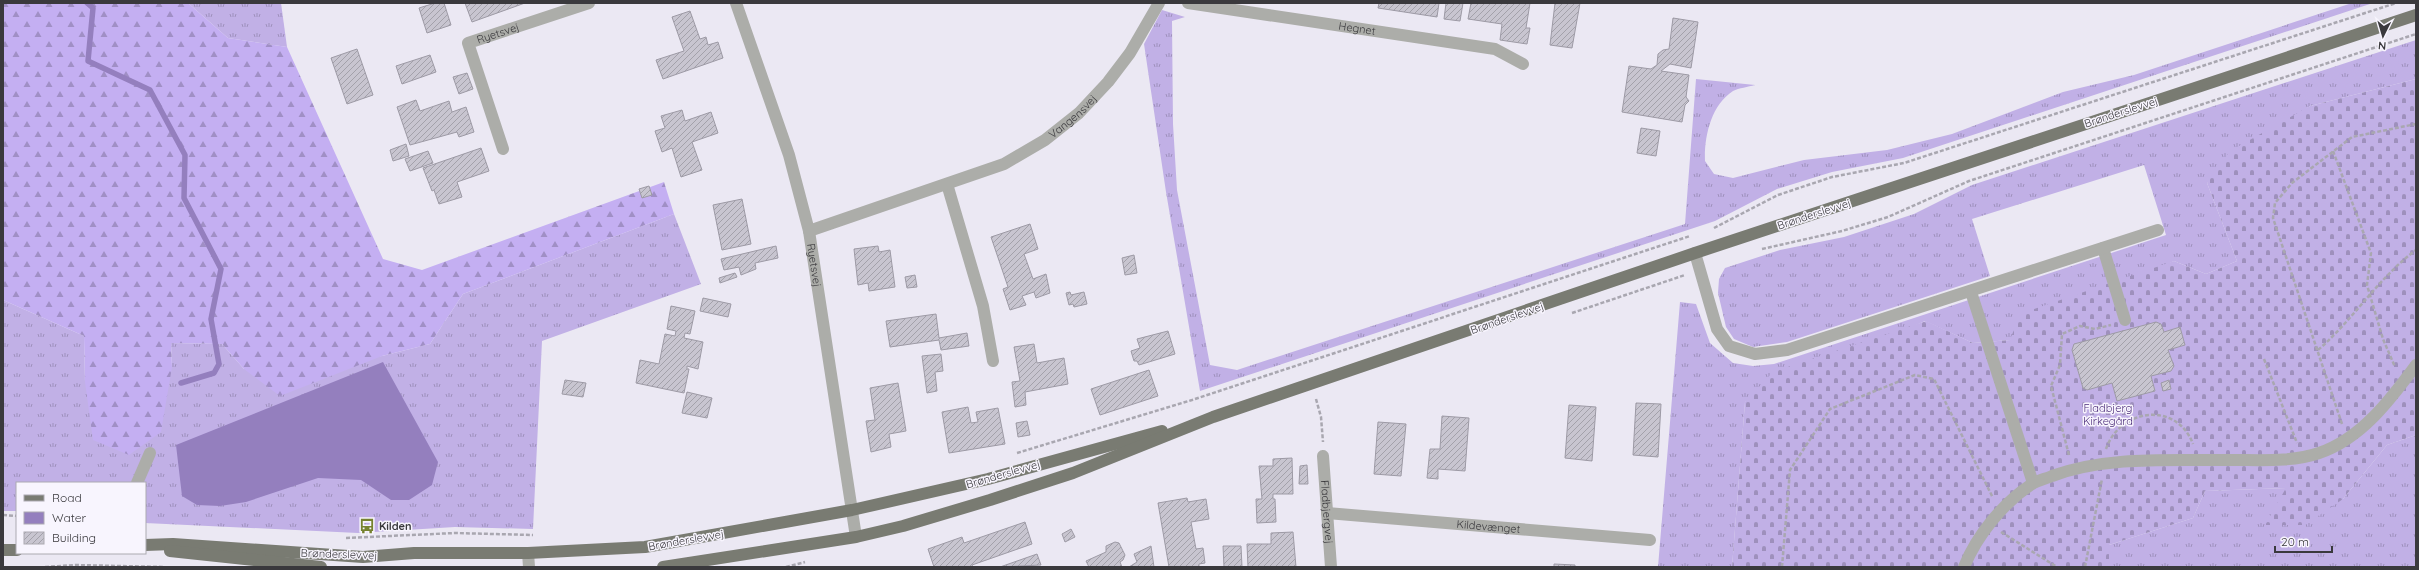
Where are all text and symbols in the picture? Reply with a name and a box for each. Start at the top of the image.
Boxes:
north arrow [2363,16,2403,56]
street label: Hegnet [1338,19,1377,38]
street label: Ryetsvej [475,20,521,47]
text: N [2377,39,2387,53]
street label: Vangensvej [1046,92,1100,141]
street label: Brønderslevvej [2082,94,2160,130]
street label: Brønderslevvej [1775,196,1853,232]
street label: Ryetsvej [804,242,824,288]
street label: Brønderslevvej [1469,299,1545,337]
park label: Fladbjerg Kirkegård [2083,401,2133,428]
street label: Brønderslevvej [964,457,1042,491]
street label: Fladbjergvej [1318,479,1336,544]
legend [16,482,146,554]
text: Road [52,490,82,505]
text: Water [52,510,87,525]
bus stop icon: Kilden [358,517,376,535]
street label: Kildevænget [1456,517,1521,536]
place label: Kilden [379,519,412,533]
street label: Brønderslevvej [647,526,725,554]
scale bar [2275,528,2332,554]
text: Building [52,530,96,545]
text: 20 m [2281,534,2309,549]
street label: Brønderslevvej [300,546,378,562]

